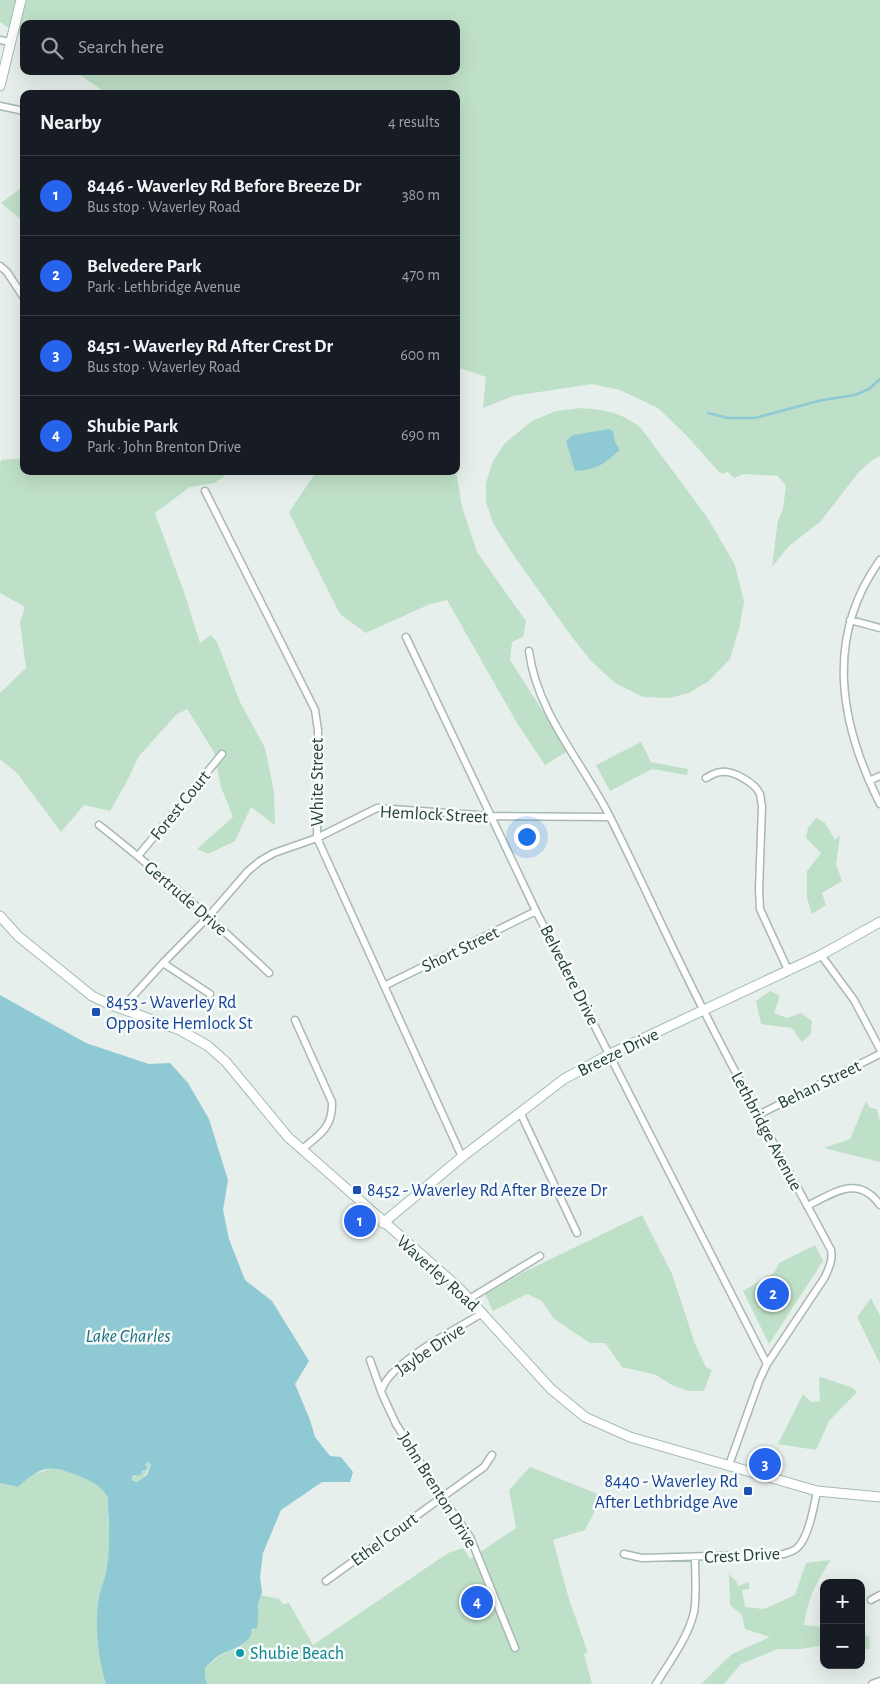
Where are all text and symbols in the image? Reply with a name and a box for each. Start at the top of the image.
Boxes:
search box [20,20,460,75]
icon: search [38,34,66,62]
text: Search here [78,38,164,57]
text: Nearby [40,112,101,133]
text: 4 results [388,114,440,130]
text: 8446 - Waverley Rd Before Breeze Dr [87,177,361,196]
text: 1 [53,187,59,203]
text: 380 m [402,187,440,203]
text: Bus stop · Waverley Road [87,199,240,215]
text: Belvedere Park [87,257,201,276]
text: 2 [52,267,60,283]
text: 470 m [402,267,440,283]
text: Park · Lethbridge Avenue [87,279,241,295]
text: 8451 - Waverley Rd After Crest Dr [87,337,333,356]
text: 3 [53,347,59,363]
text: 600 m [400,347,440,363]
text: Bus stop · Waverley Road [87,359,240,375]
text: Shubie Park [87,417,178,436]
text: 4 [52,427,60,443]
text: 690 m [401,427,440,443]
text: Park · John Brenton Drive [87,439,241,455]
street label: White Street [309,737,327,826]
street label: Forest Court [147,767,214,844]
street label: Hemlock Street [379,803,489,827]
your location [514,824,540,850]
street label: Gertrude Drive [140,858,230,939]
street label: Belvedere Drive [536,922,602,1029]
street label: Short Street [419,923,502,976]
place label: 8453 - Waverley Rd Opposite Hemlock St [106,994,253,1033]
marker: 8453 - Waverley Rd Opposite Hemlock St [90,1006,102,1018]
street label: Breeze Drive [575,1026,662,1080]
street label: Behan Street [775,1057,864,1113]
street label: Lethbridge Avenue [727,1069,805,1194]
place label: 8452 - Waverley Rd After Breeze Dr [367,1182,608,1200]
marker: 8452 - Waverley Rd After Breeze Dr [351,1184,363,1196]
pin: 1 [344,1202,376,1240]
street label: Waverley Road [393,1232,482,1315]
pin: 2 [757,1275,789,1313]
street label: Jaybe Drive [393,1320,468,1379]
water label: Lake Charles [85,1327,171,1346]
street label: John Brenton Drive [394,1430,480,1551]
pin: 3 [749,1445,781,1483]
place label: 8440 - Waverley Rd After Lethbridge Ave [594,1473,738,1512]
marker: 8440 - Waverley Rd After Lethbridge Ave [742,1485,754,1497]
street label: Ethel Court [348,1510,421,1570]
street label: Crest Drive [704,1545,780,1567]
map controls [820,1579,865,1669]
button: + [820,1579,865,1624]
pin: 4 [461,1583,493,1621]
button: − [820,1624,865,1669]
place label: Shubie Beach [250,1645,344,1663]
marker: Shubie Beach [234,1647,246,1659]

